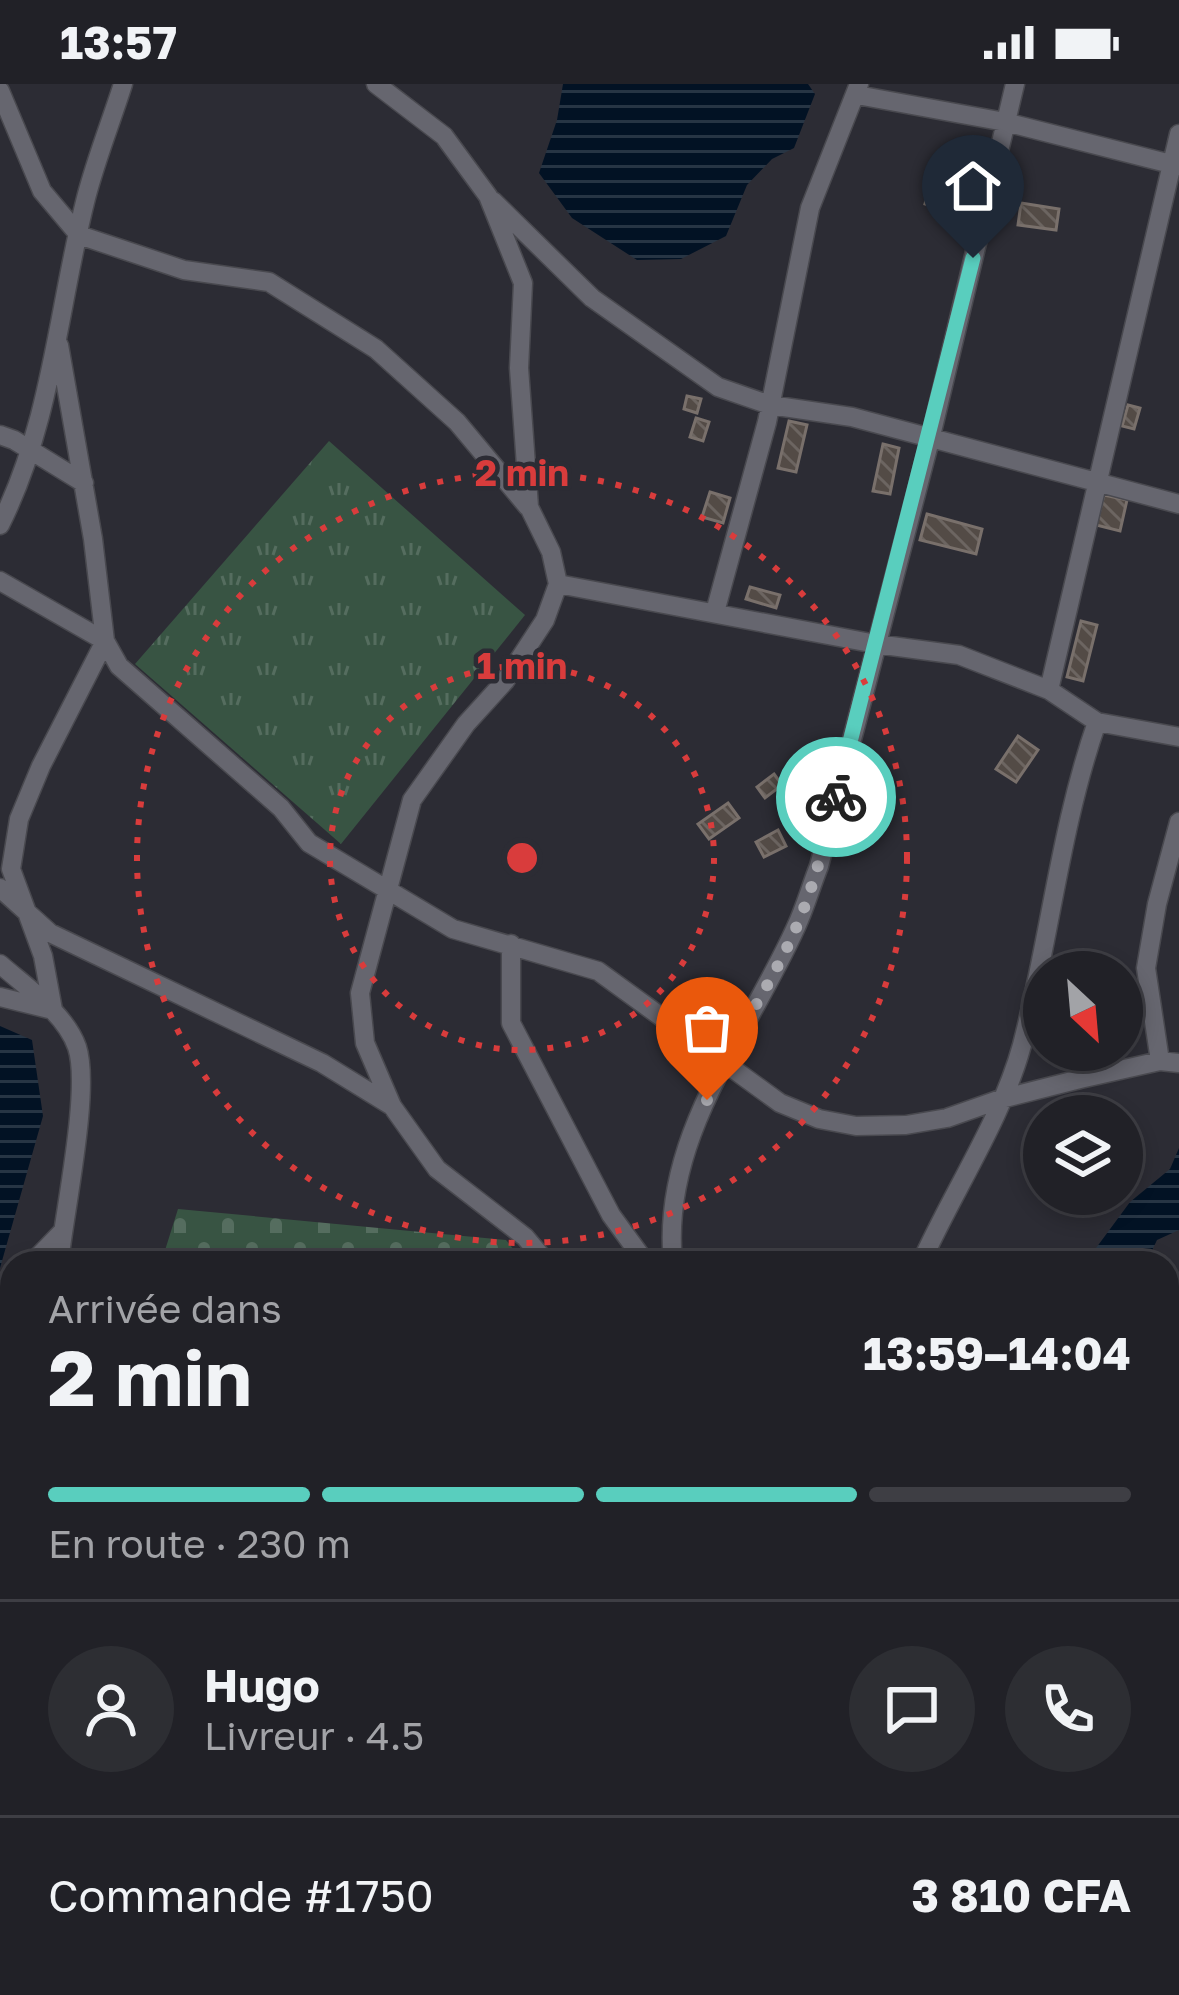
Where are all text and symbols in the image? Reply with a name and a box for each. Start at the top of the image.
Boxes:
text: 13:57 [60,15,177,69]
pin [922,135,1024,258]
icon: home [940,153,1006,219]
text: 2 min [475,451,569,494]
text: 1 min [477,644,567,687]
courier [776,737,896,857]
icon: bike [803,764,869,830]
centre of rings [501,837,543,879]
north arrow [1023,951,1143,1071]
map controls [1023,951,1143,1215]
pin [656,977,758,1100]
icon: bag [674,995,740,1061]
button: layers [1023,1095,1143,1215]
text: Arrivée dans [48,1285,282,1332]
text: 13:59–14:04 [863,1326,1131,1380]
text: 2 min [48,1330,252,1423]
text: En route · 230 m [48,1520,351,1567]
button: person [48,1646,174,1772]
button: chat [849,1646,975,1772]
button: phone [1005,1646,1131,1772]
text: Hugo [204,1658,320,1712]
text: Livreur · 4.5 [204,1712,424,1759]
text: Commande #1750 [48,1868,434,1922]
text: 3 810 CFA [911,1868,1131,1922]

